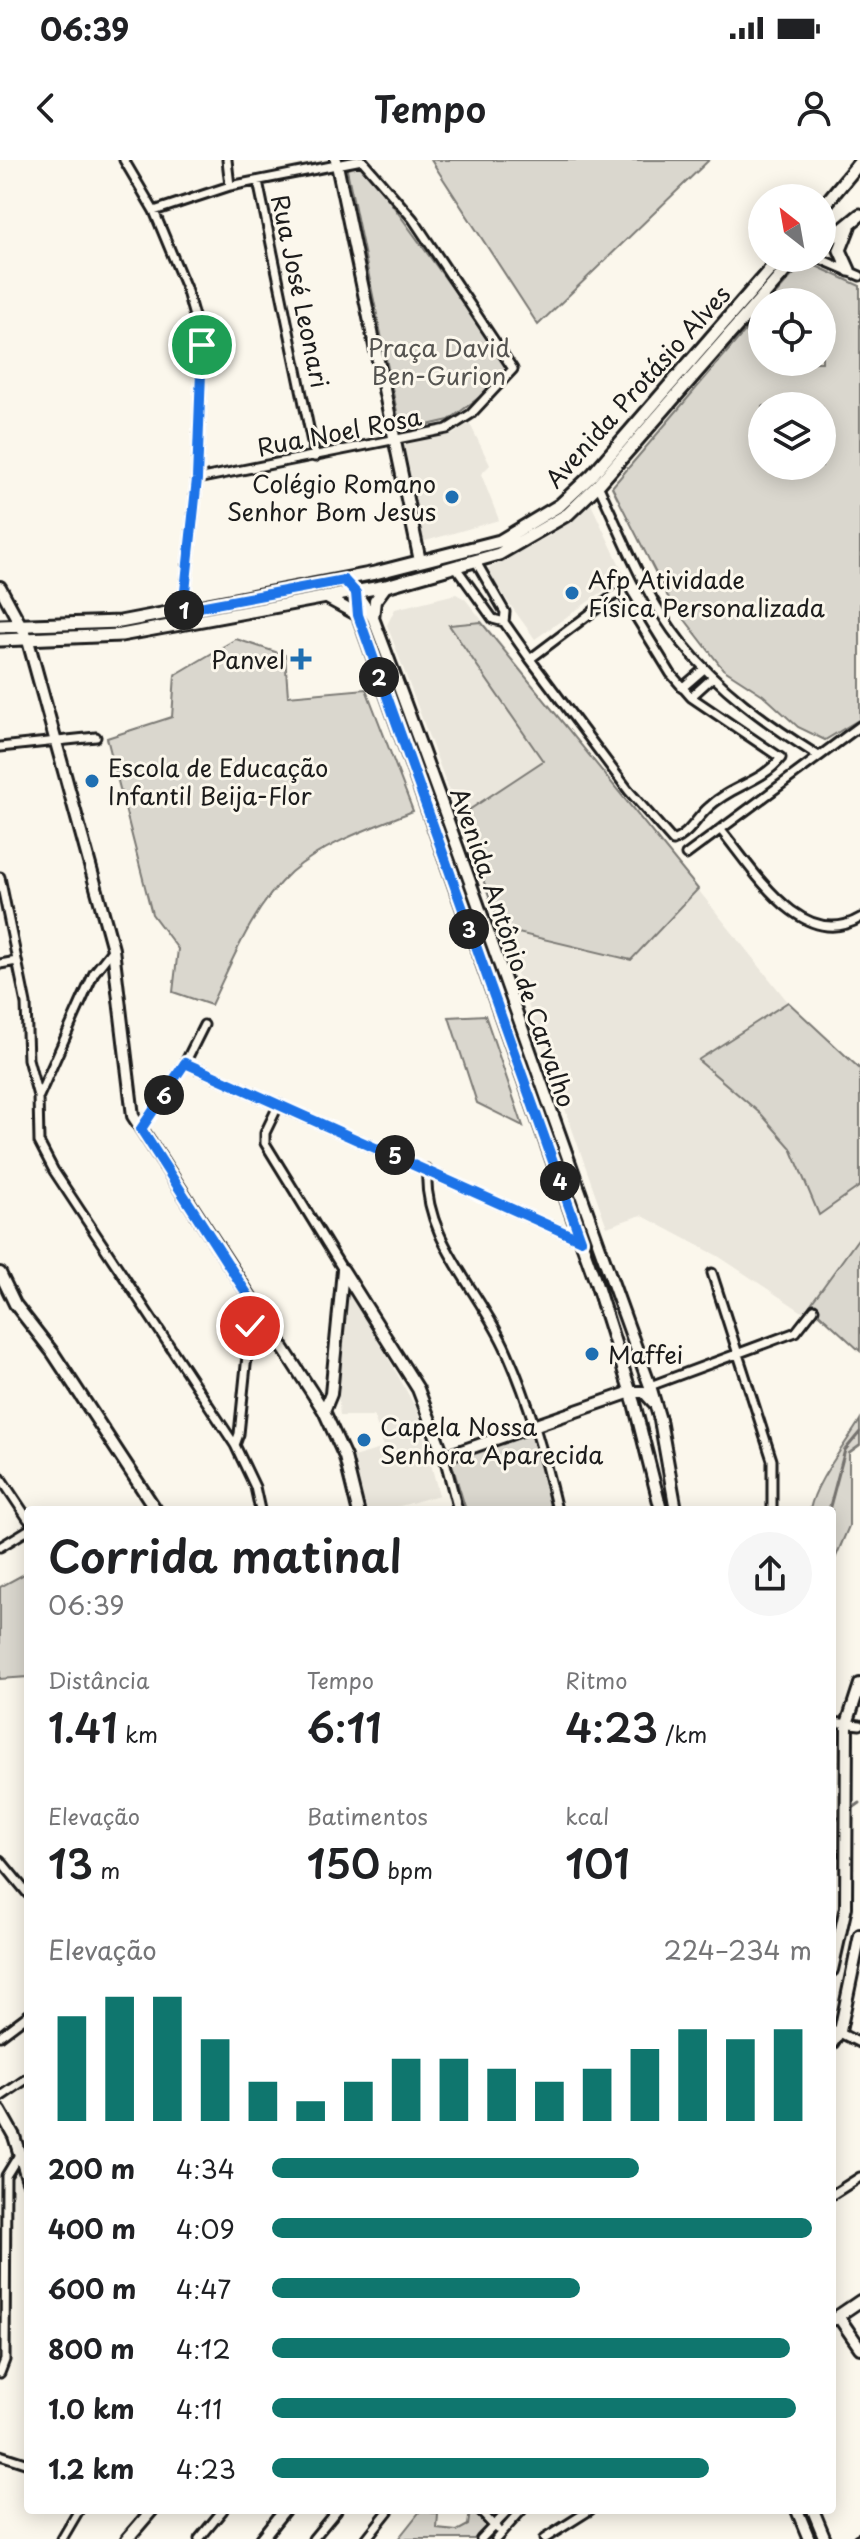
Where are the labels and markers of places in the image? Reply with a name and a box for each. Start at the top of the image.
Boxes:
pin [168,311,236,379]
place label: Colégio Romano Senhor Bom Jesus [227,465,436,529]
marker: Colégio Romano Senhor Bom Jesus [443,488,461,506]
place label: Afp Atividade Física Personalizada [588,561,825,625]
marker: Afp Atividade Física Personalizada [563,584,581,602]
pin: 1 [164,590,204,630]
place label: Panvel [211,641,285,677]
marker: Panvel [292,650,310,668]
pin: 2 [359,657,399,697]
place label: Escola de Educação Infantil Beija-Flor [108,749,328,813]
marker: Escola de Educação Infantil Beija-Flor [83,772,101,790]
pin: 3 [449,909,489,949]
pin: 6 [144,1075,184,1115]
pin: 5 [375,1135,415,1175]
pin: 4 [540,1161,580,1201]
pin [216,1292,284,1360]
place label: Maffei [608,1336,683,1372]
marker: Maffei [583,1345,601,1363]
place label: Capela Nossa Senhora Aparecida [380,1408,603,1472]
marker: Capela Nossa Senhora Aparecida [355,1431,373,1449]

